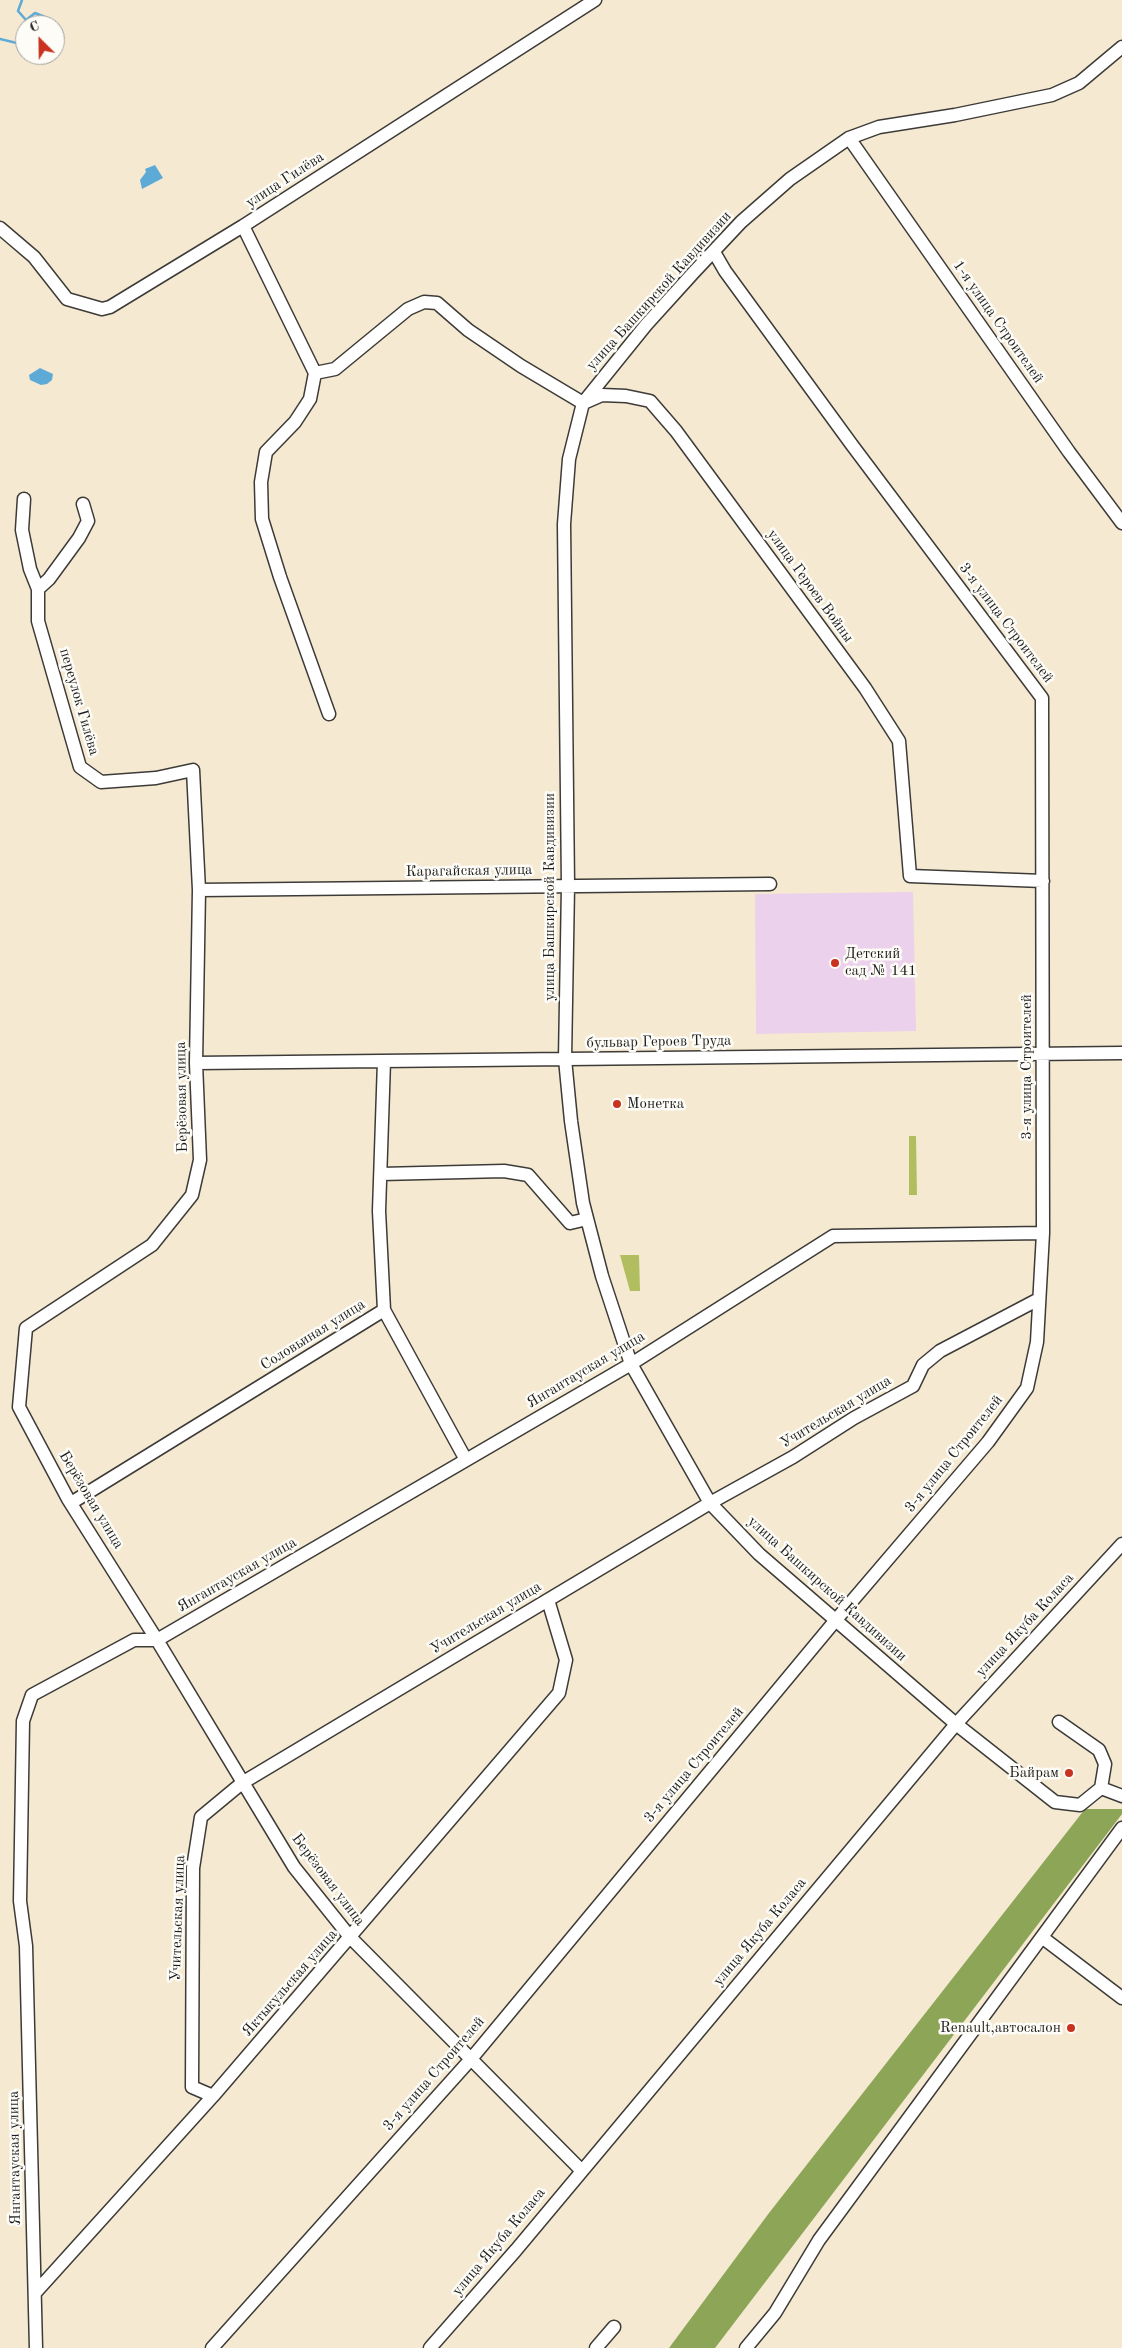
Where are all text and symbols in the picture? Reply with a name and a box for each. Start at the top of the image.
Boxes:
north arrow [15,15,65,65]
text: С [28,19,42,35]
street label: улица Гилёва [243,148,327,212]
street label: улица Башкирской Кавдивизии [583,208,735,374]
street label: 1-я улица Строителей [949,257,1047,387]
street label: улица Героев Войны [763,526,857,646]
street label: 3-я улица Строителей [955,559,1057,687]
street label: переулок Гилёва [55,646,103,758]
street label: улица Башкирской Кавдивизии [541,793,559,1001]
street label: Карагайская улица [405,861,533,881]
place label: Детский сад № 141 [845,945,917,980]
marker: Детский сад № 141 [829,957,841,969]
street label: 3-я улица Строителей [1018,994,1036,1140]
street label: бульвар Героев Труда [586,1032,732,1052]
street label: Берёзовая улица [172,1041,192,1153]
place label: Монетка [627,1095,684,1113]
marker: Монетка [611,1098,623,1110]
street label: Соловьиная улица [257,1296,369,1374]
street label: Янгантауская улица [524,1328,648,1412]
street label: Учительская улица [777,1372,895,1452]
street label: 3-я улица Строителей [901,1392,1007,1516]
street label: Берёзовая улица [55,1448,127,1552]
street label: улица Башкирской Кавдивизии [744,1513,910,1665]
street label: Янгантауская улица [174,1534,300,1616]
street label: улица Якуба Коласа [972,1569,1078,1681]
street label: Учительская улица [427,1578,545,1658]
street label: 3-я улица Строителей [640,1703,748,1827]
place label: Байрам [1009,1764,1059,1782]
marker: Байрам [1063,1767,1075,1779]
street label: Берёзовая улица [287,1830,369,1930]
street label: Учительская улица [167,1855,189,1981]
street label: улица Якуба Коласа [710,1874,810,1990]
street label: Яктыкульская улица [239,1926,341,2040]
street label: 3-я улица Строителей [379,2013,489,2135]
place label: Renault,автосалон [940,2019,1061,2037]
marker: Renault,автосалон [1065,2022,1077,2034]
street label: Янгантауская улица [5,2090,25,2226]
street label: улица Якуба Коласа [449,2184,549,2300]

